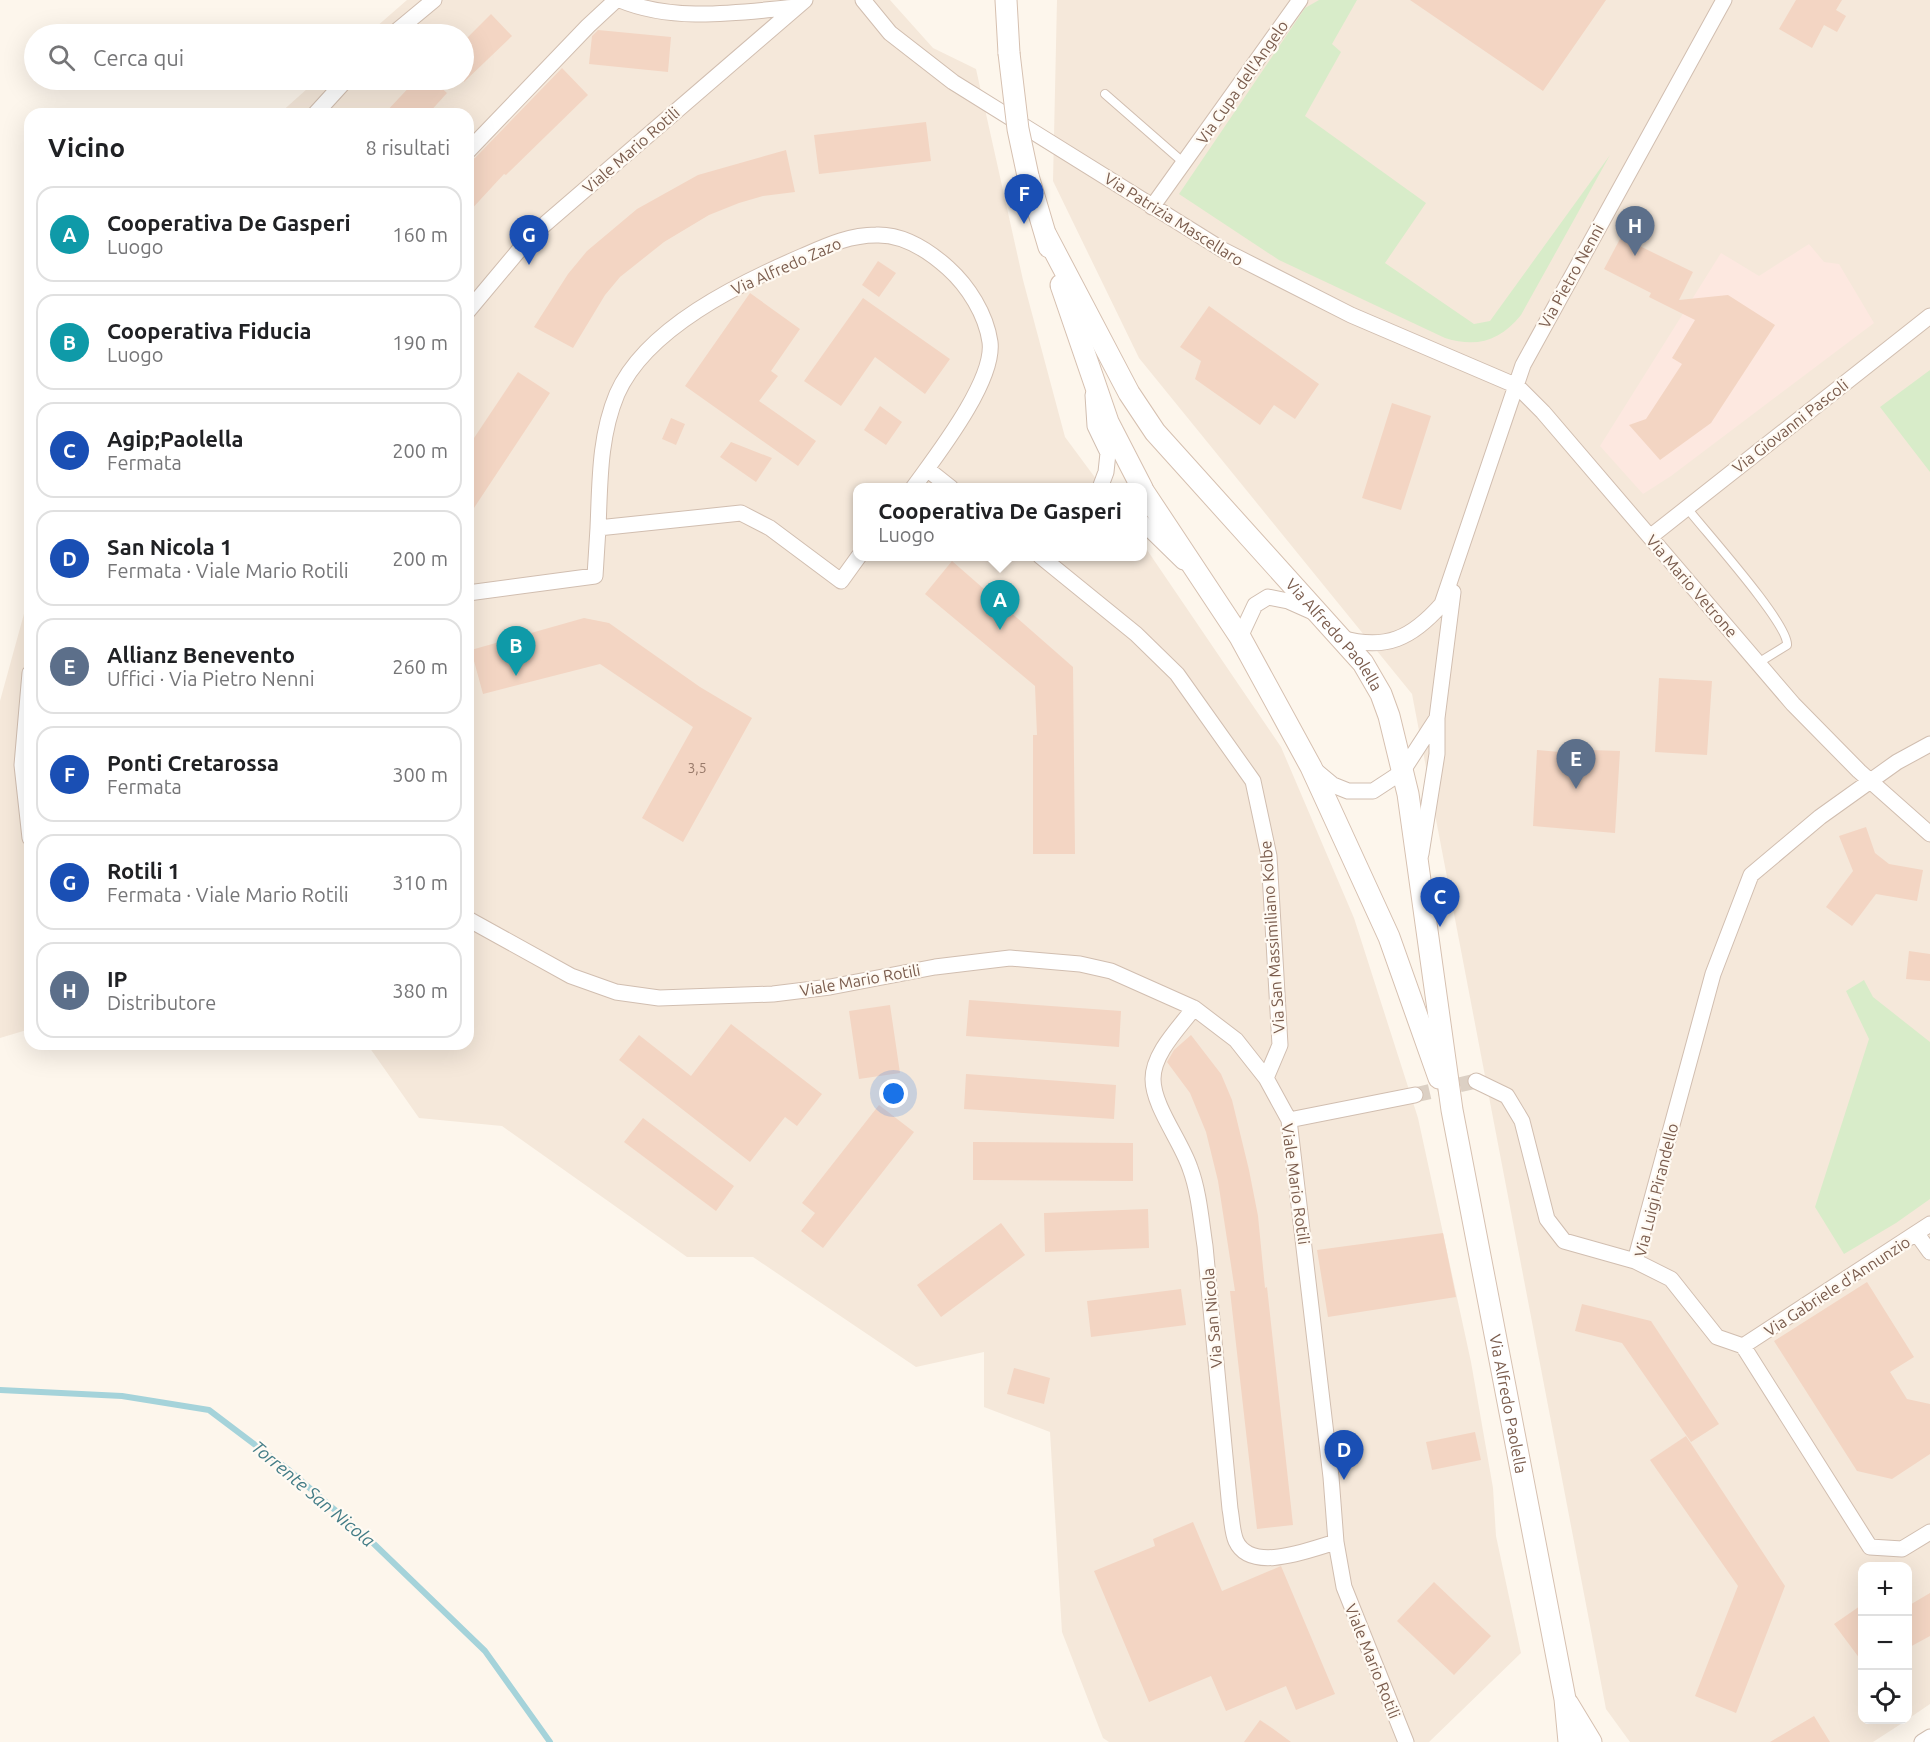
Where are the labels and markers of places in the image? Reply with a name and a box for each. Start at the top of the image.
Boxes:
pin: F [1004,174,1044,224]
pin: H [1616,206,1654,256]
pin: G [510,216,548,265]
pin: A [980,580,1020,630]
pin: B [496,626,536,676]
pin: E [1556,740,1596,789]
pin: C [1420,878,1460,927]
pin: D [1324,1430,1364,1480]

